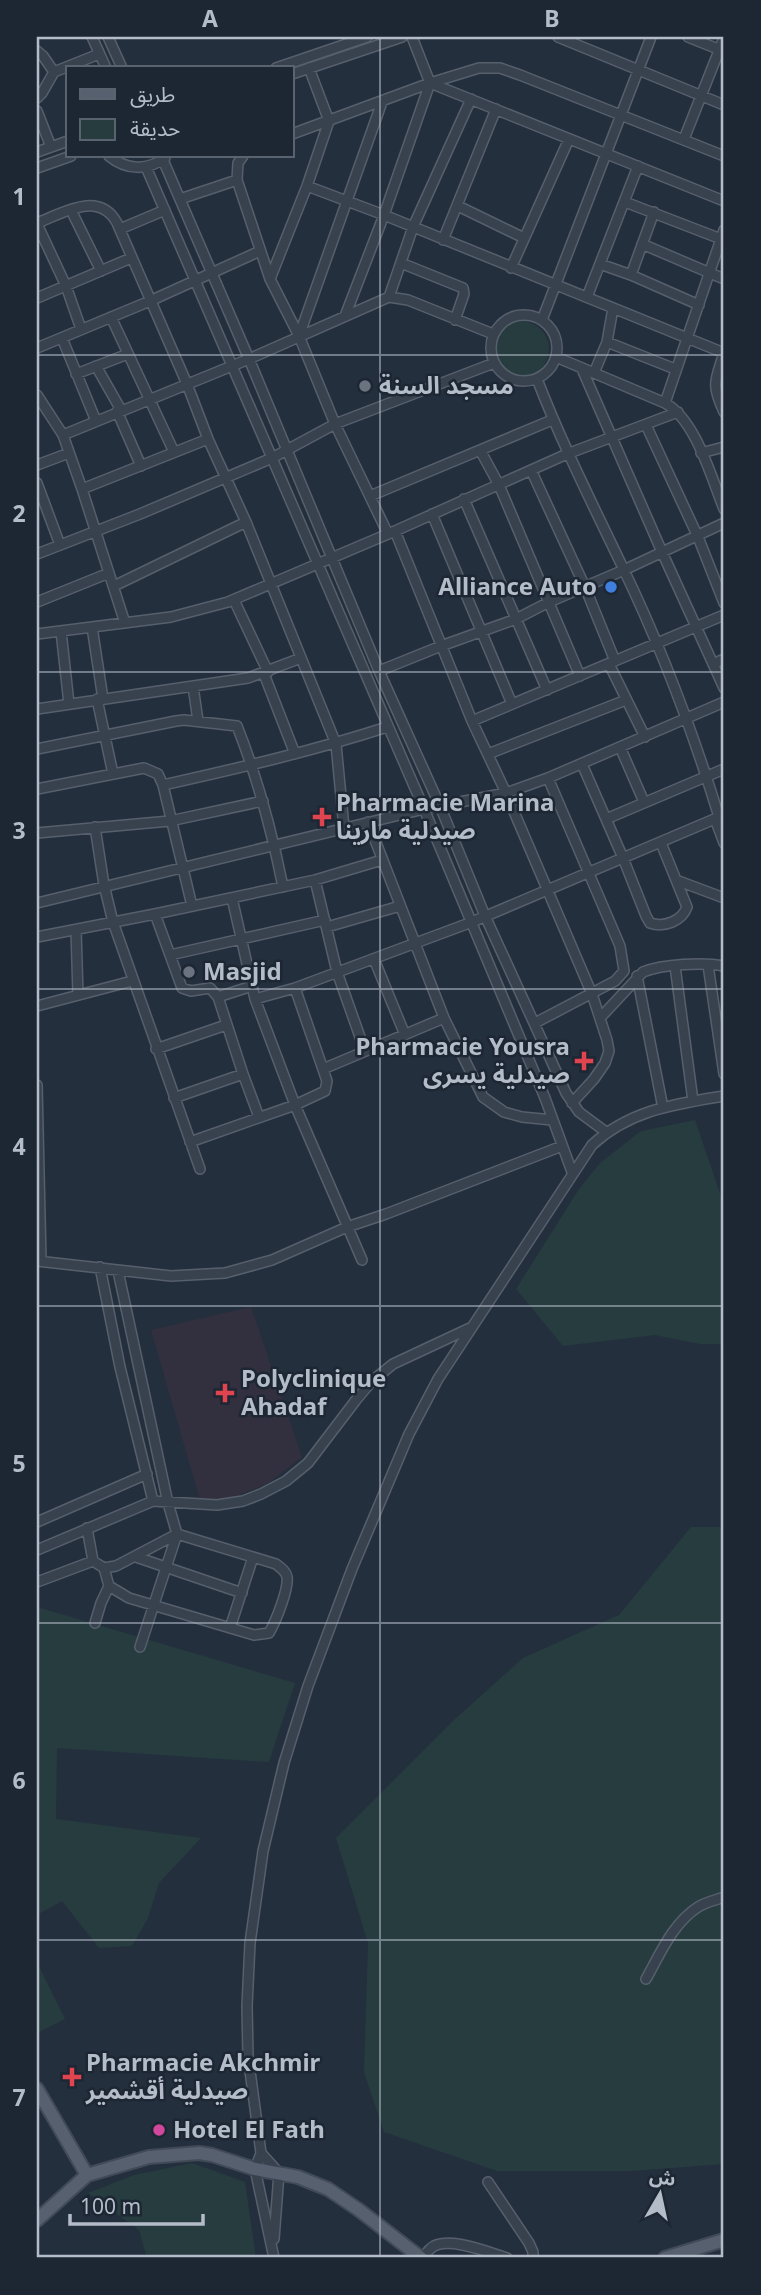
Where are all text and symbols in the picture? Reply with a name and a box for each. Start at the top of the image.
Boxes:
text: A [202,2,218,34]
text: B [544,2,560,34]
legend [66,66,294,158]
text: طريق [130,80,175,108]
text: حديقة [130,114,180,142]
text: 1 [12,180,26,212]
place label: مسجد السنة [379,368,514,401]
marker: مسجد السنة [357,378,373,394]
text: 2 [12,497,26,529]
place label: Alliance Auto [438,569,597,602]
marker: Alliance Auto [603,579,619,595]
place label: Pharmacie Marina صيدلية مارينا [336,785,554,846]
marker: Pharmacie Marina صيدلية مارينا [314,809,330,825]
text: 3 [12,814,26,846]
place label: Masjid [203,954,282,987]
marker: Masjid [181,964,197,980]
place label: Pharmacie Yousra صيدلية يسرى [355,1029,570,1090]
marker: Pharmacie Yousra صيدلية يسرى [576,1053,592,1069]
text: 4 [12,1130,26,1162]
place label: Polyclinique Ahadaf [241,1361,386,1422]
marker: Polyclinique Ahadaf [215,1383,235,1403]
text: 5 [12,1447,26,1479]
text: 6 [12,1764,26,1796]
place label: Pharmacie Akchmir صيدلية أقشمير [85,2045,321,2106]
marker: Pharmacie Akchmir صيدلية أقشمير [64,2069,80,2085]
text: 7 [12,2081,26,2113]
place label: Hotel El Fath [173,2112,325,2145]
marker: Hotel El Fath [151,2122,167,2138]
north arrow [624,2158,694,2228]
text: ش [648,2162,678,2192]
scale bar [70,2183,203,2227]
text: 100 m [80,2192,141,2220]

